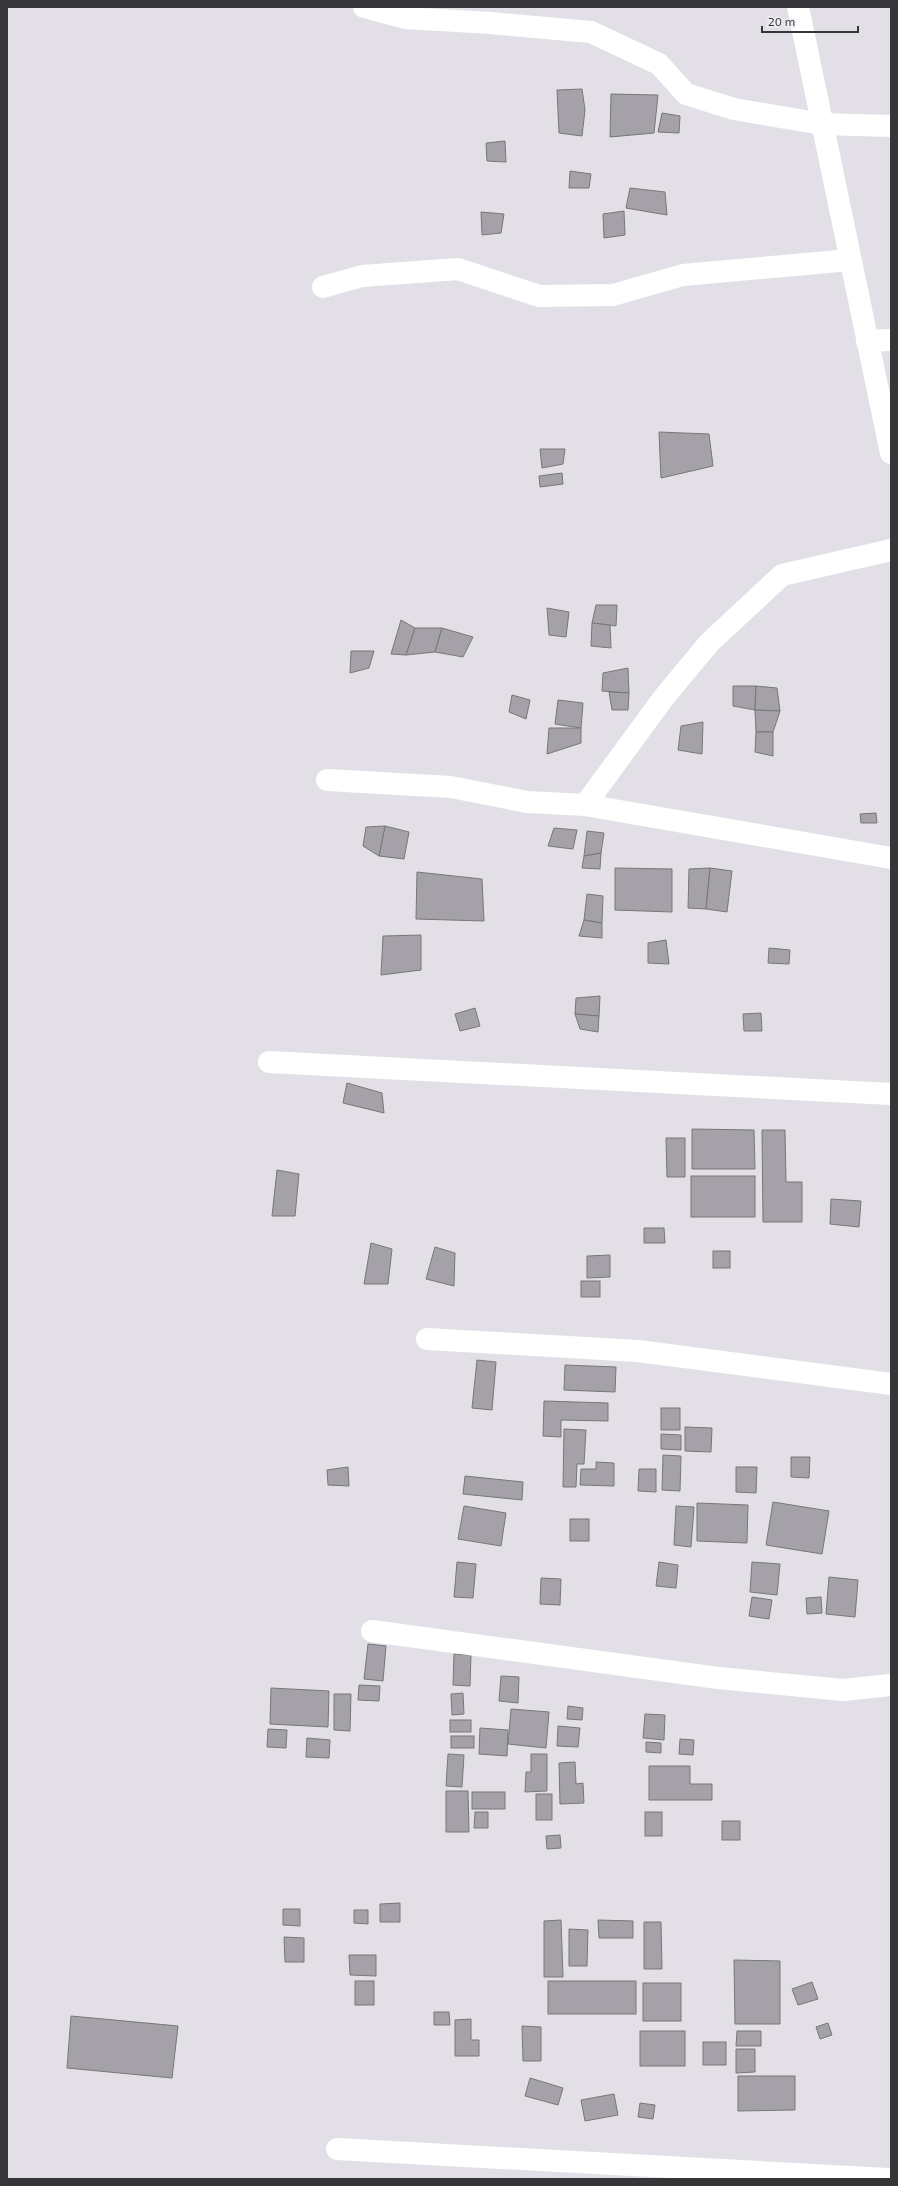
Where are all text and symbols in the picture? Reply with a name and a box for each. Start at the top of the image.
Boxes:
scale bar [762,8,858,34]
text: 20 m [768,14,795,28]

